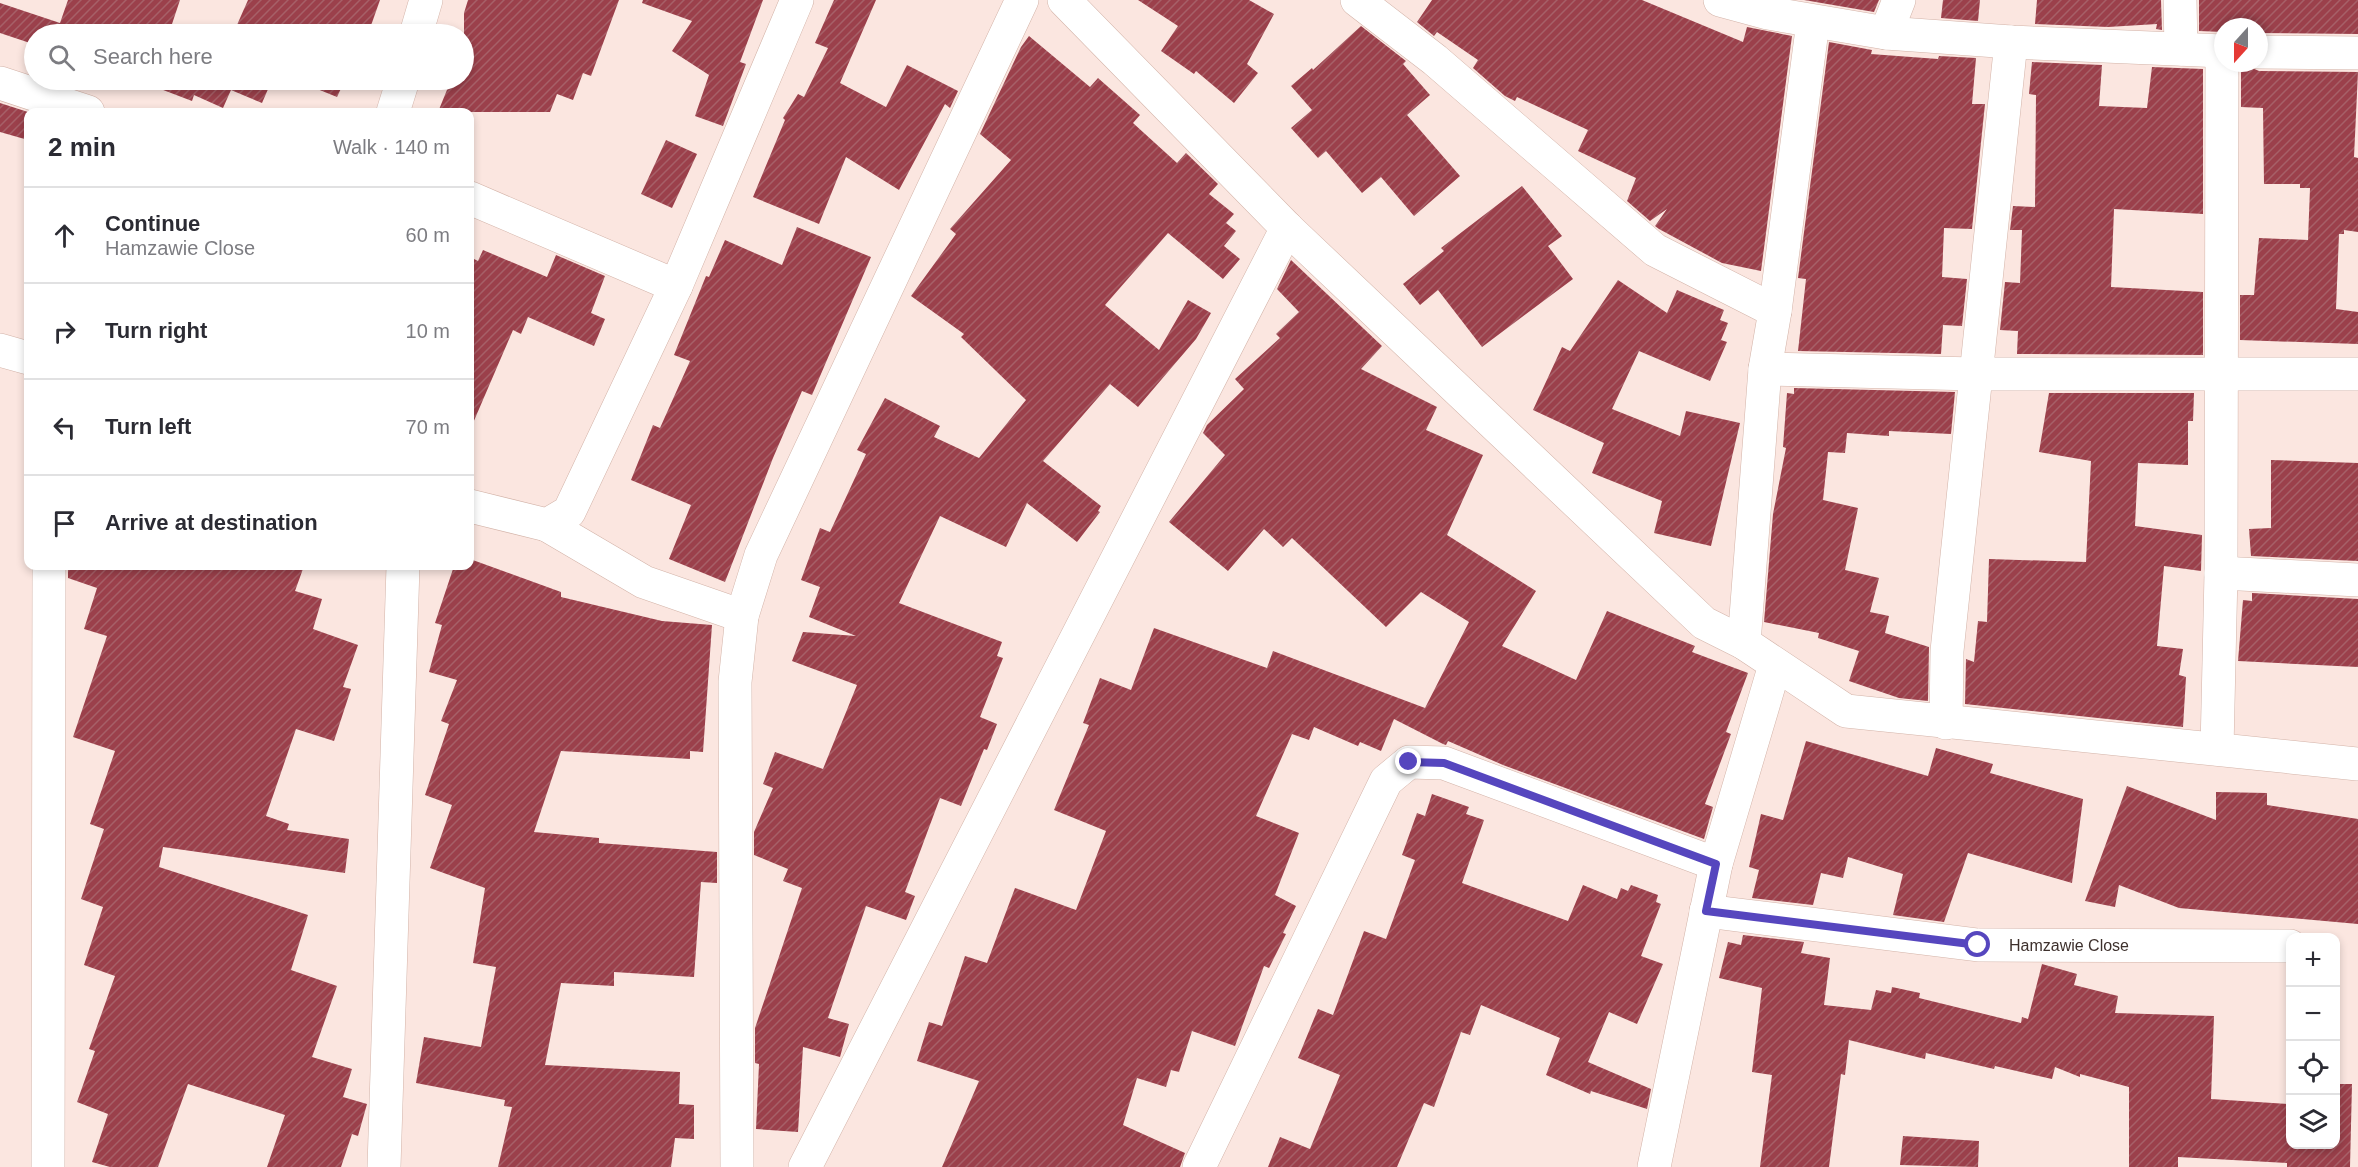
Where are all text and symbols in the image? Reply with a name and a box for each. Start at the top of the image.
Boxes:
north arrow [2214,18,2268,72]
search box [24,24,474,90]
icon: search [45,41,78,74]
text: Search here [93,44,213,69]
text: 2 min [48,132,116,162]
text: Walk · 140 m [333,136,450,158]
text: Continue [105,211,200,236]
icon: ahead [48,219,81,252]
text: 60 m [406,224,450,246]
text: Hamzawie Close [105,237,255,259]
icon: right [48,315,81,348]
text: Turn right [105,318,207,343]
text: 10 m [406,320,450,342]
icon: left [48,411,81,444]
text: Turn left [105,414,191,439]
text: 70 m [406,416,450,438]
icon: arrive [48,507,81,540]
text: Arrive at destination [105,510,318,535]
route end [1395,748,1421,774]
route start [1964,931,1990,957]
map controls [2286,933,2340,1149]
button: + [2286,933,2340,987]
street label: Hamzawie Close [2009,937,2129,954]
button: − [2286,987,2340,1041]
button: locate [2286,1041,2340,1095]
button: layers [2286,1095,2340,1149]

